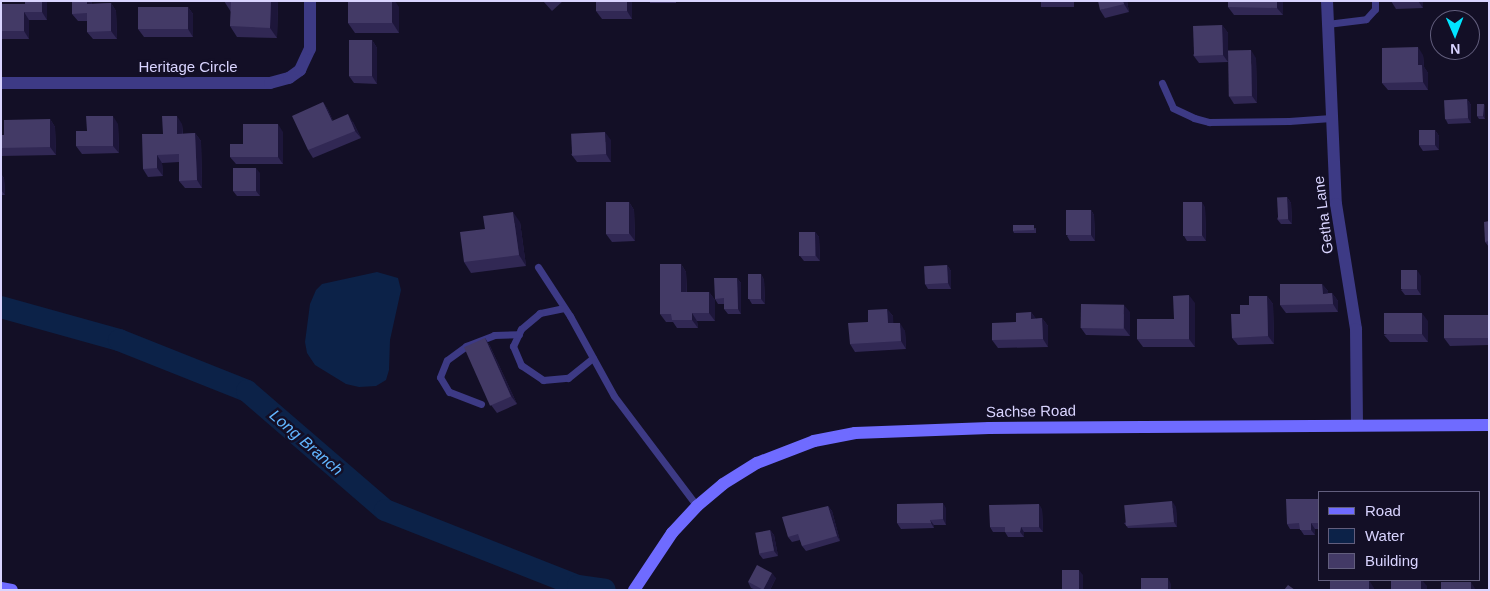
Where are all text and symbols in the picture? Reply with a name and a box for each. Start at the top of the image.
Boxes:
north arrow [1430,10,1480,60]
text: N [1450,41,1460,57]
street label: Heritage Circle [138,58,238,76]
street label: Getha Lane [1309,175,1337,255]
street label: Sachse Road [986,401,1076,421]
water label: Long Branch [265,406,347,480]
legend [1318,491,1480,581]
text: Road [1365,502,1401,519]
text: Water [1365,527,1404,544]
text: Building [1365,552,1418,569]

